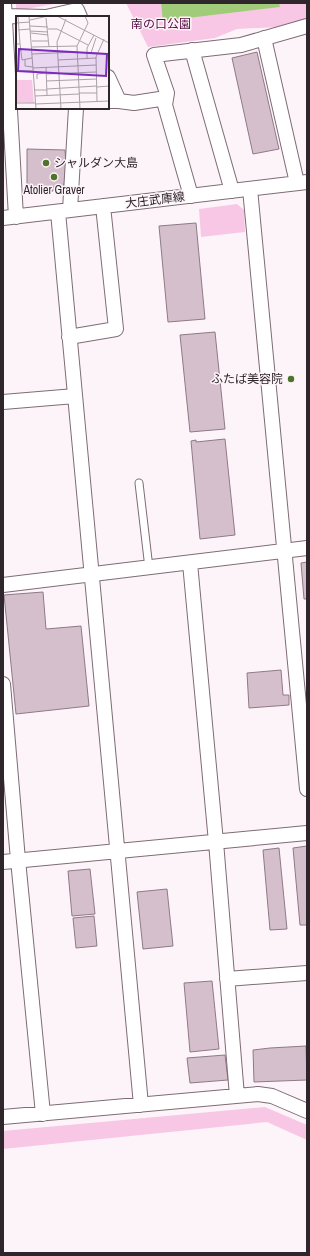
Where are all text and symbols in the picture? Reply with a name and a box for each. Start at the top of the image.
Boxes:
inset map [16,16,109,109]
park label: 南の口公園 [131,16,191,32]
place label: シャルダン大島 [54,155,138,171]
marker: シャルダン大島 [41,158,51,168]
marker: Atolier Graver [49,172,59,182]
place label: Atolier Graver [22,182,85,198]
street label: 大庄武庫線 [124,188,186,212]
place label: ふたば美容院 [211,371,283,387]
marker: ふたば美容院 [286,374,296,384]

